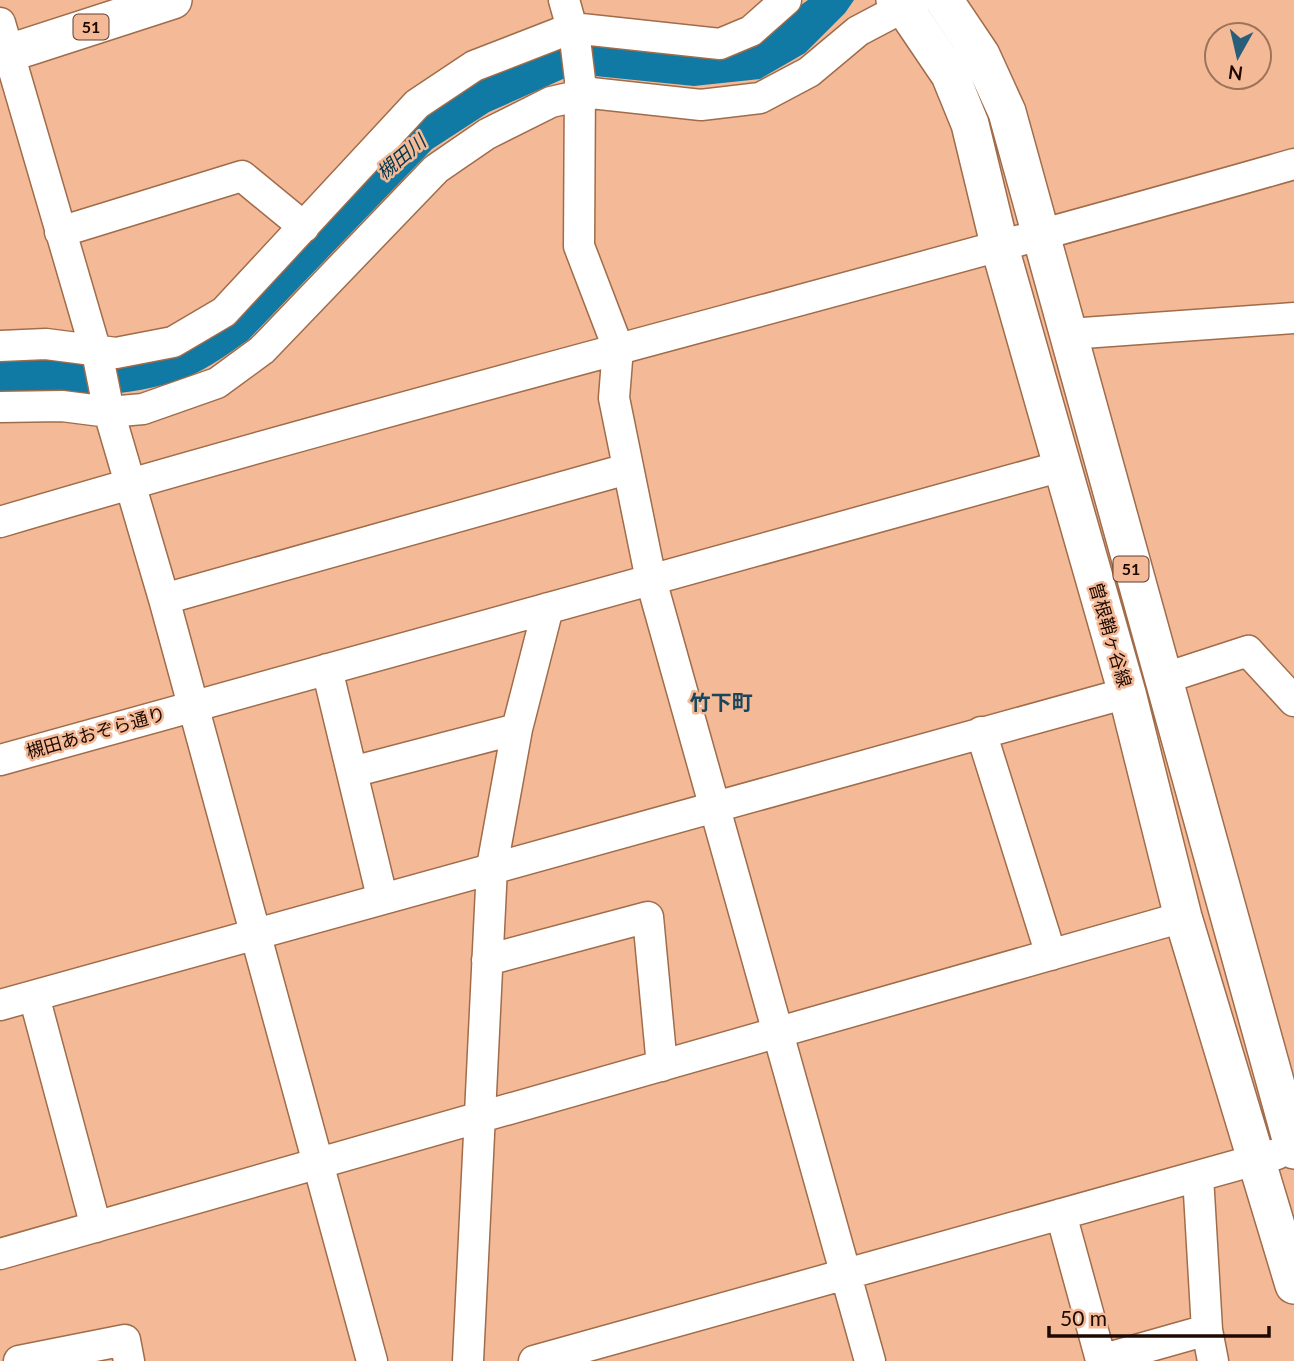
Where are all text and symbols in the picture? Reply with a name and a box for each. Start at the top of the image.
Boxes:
road number: 51 [74,15,108,40]
north arrow [1203,21,1273,91]
text: N [1227,61,1244,86]
water label: 槻田川 [371,128,431,184]
road number: 51 [1114,556,1148,582]
street label: 曽根鞘ヶ谷線 [1086,580,1136,690]
district label: 竹下町 [690,689,753,714]
street label: 槻田あおぞら通り [23,702,168,762]
scale bar [1049,1294,1270,1338]
text: 50 m [1060,1305,1107,1330]

